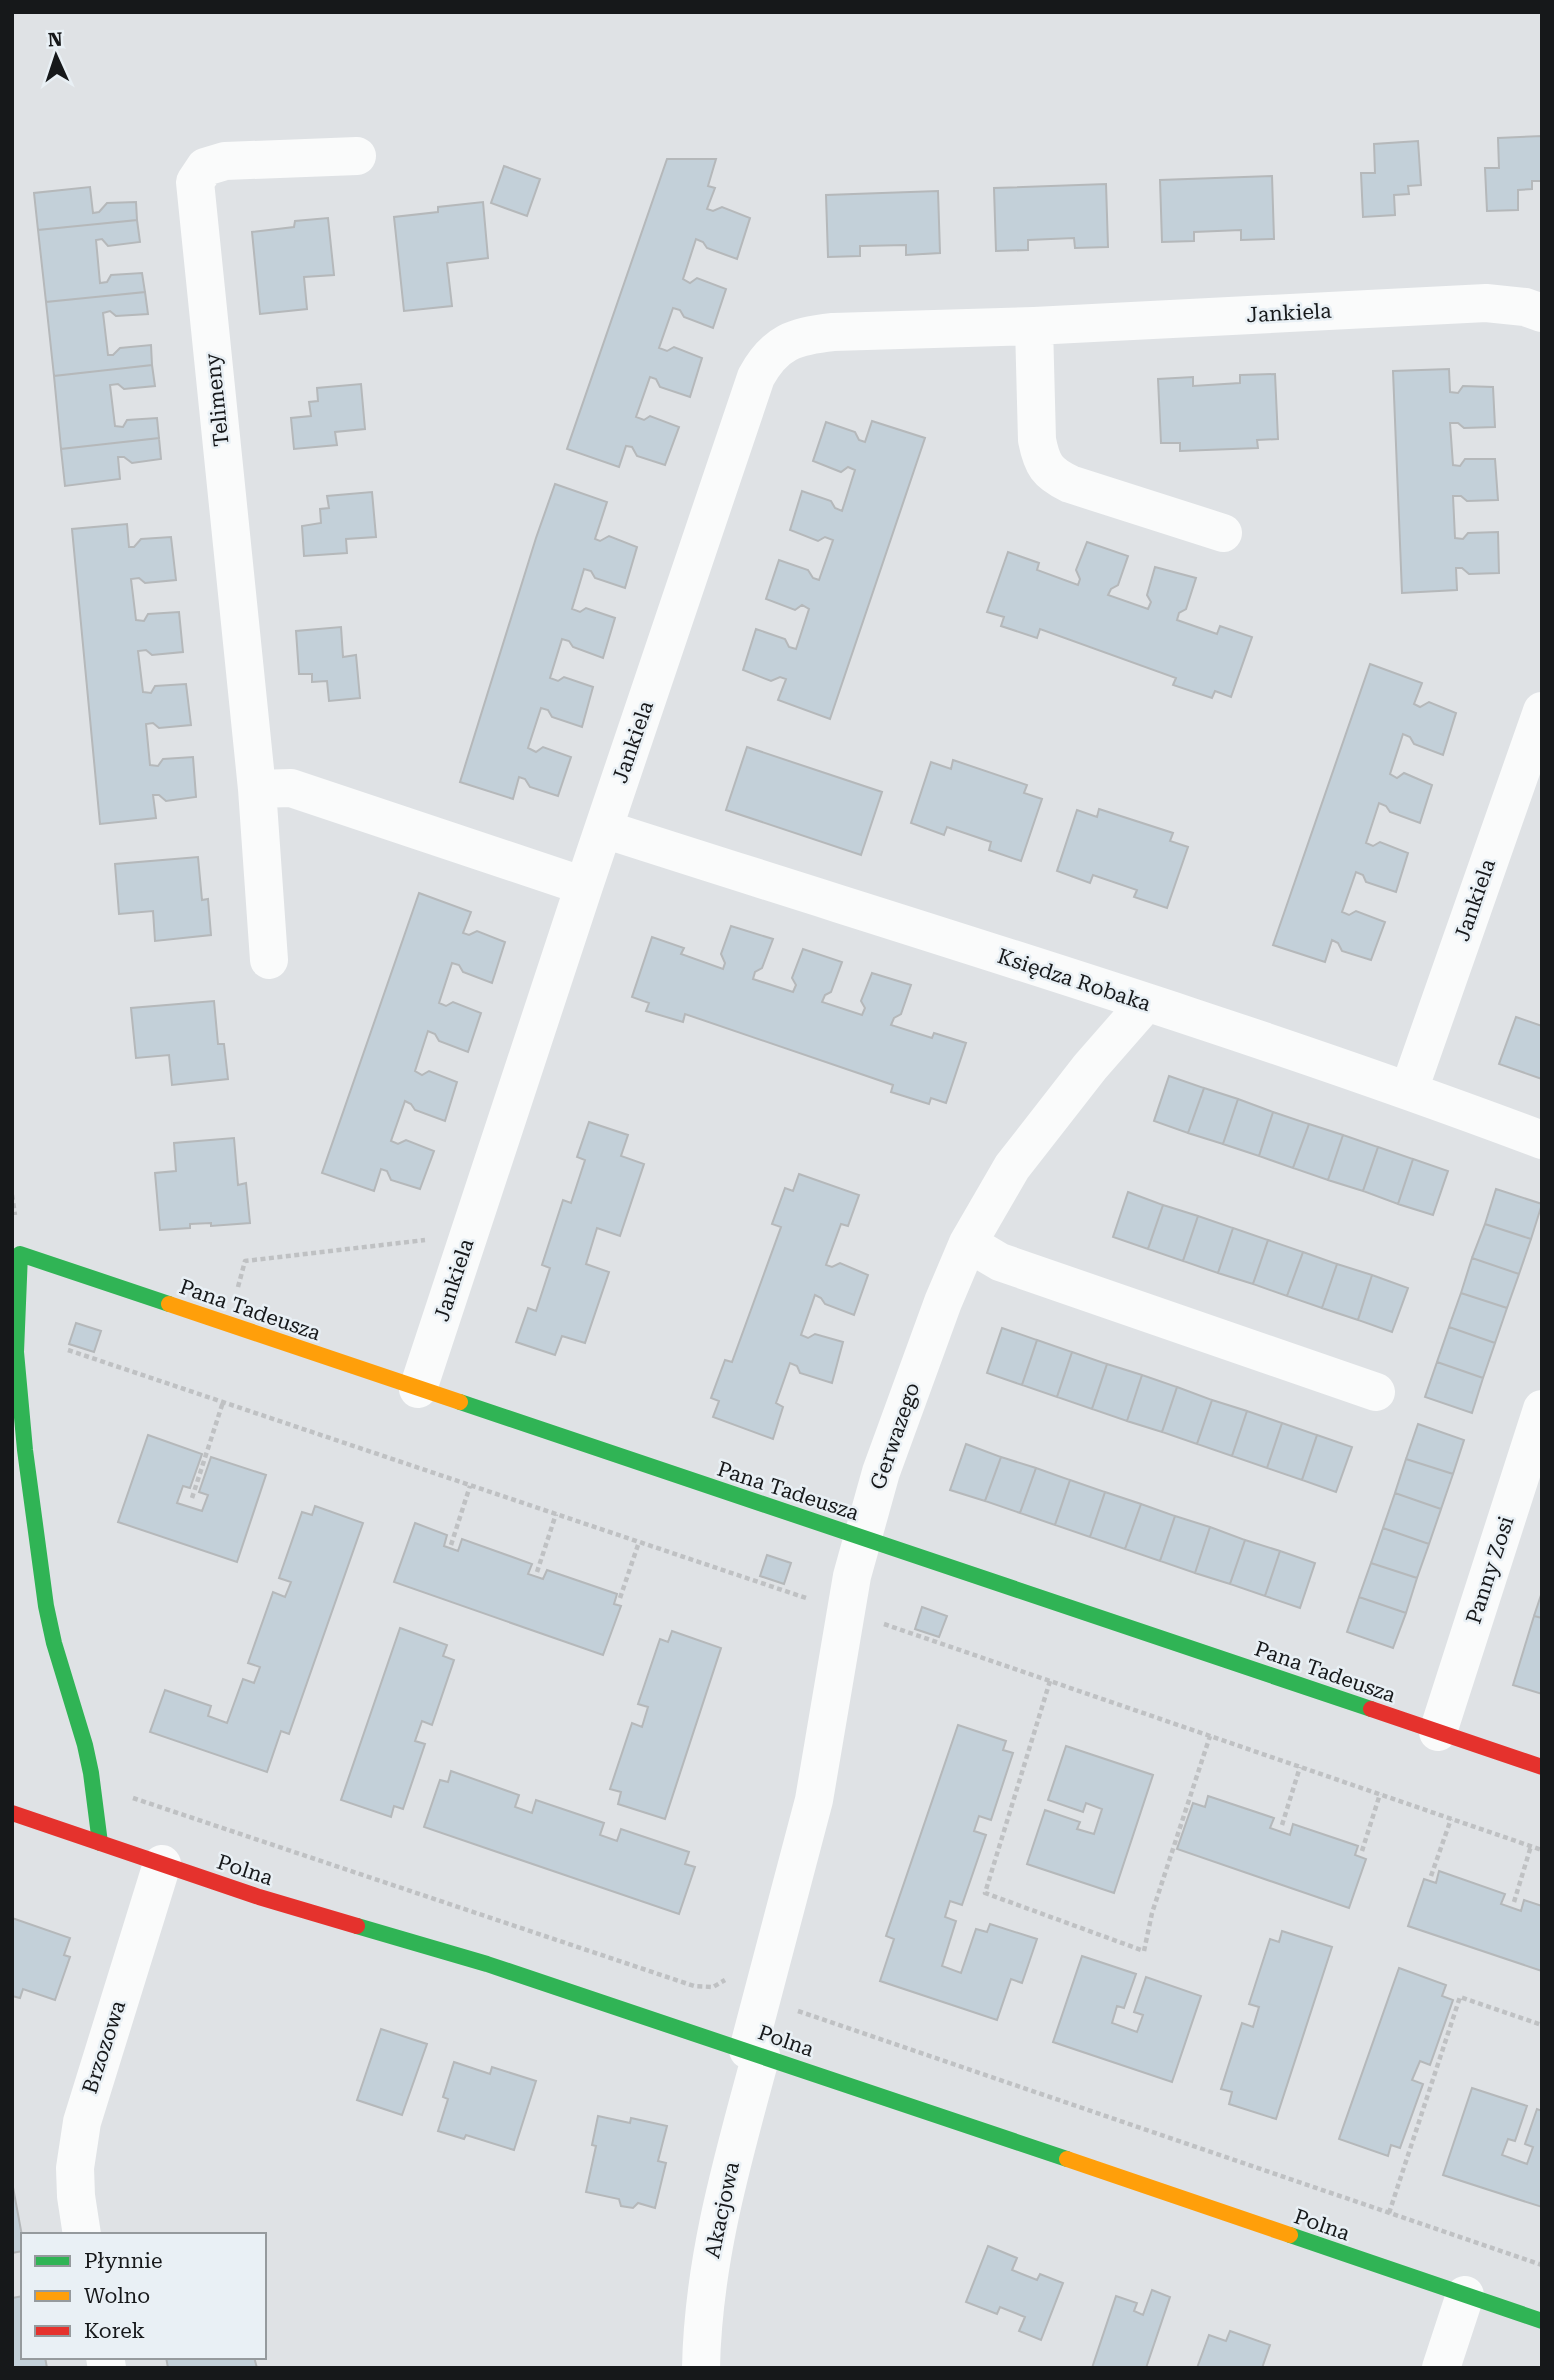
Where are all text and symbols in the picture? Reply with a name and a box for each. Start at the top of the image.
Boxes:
north arrow [21,21,91,91]
text: N [47,28,63,51]
street label: Jankiela [1246,299,1333,327]
street label: Telimeny [200,352,234,448]
street label: Jankiela [608,697,658,786]
street label: Jankiela [1450,855,1500,944]
street label: Księdza Robaka [994,944,1154,1016]
street label: Jankiela [429,1235,479,1324]
street label: Pana Tadeusza [176,1275,324,1346]
street label: Gerwazego [866,1379,924,1493]
street label: Pana Tadeusza [714,1457,862,1525]
street label: Panny Zosi [1461,1513,1519,1627]
street label: Pana Tadeusza [1251,1637,1399,1708]
street label: Polna [214,1850,277,1890]
street label: Brzozowa [78,1997,130,2096]
street label: Polna [755,2020,818,2062]
street label: Akacjowa [700,2159,744,2260]
street label: Polna [1291,2204,1354,2246]
legend [21,2233,266,2359]
text: Płynnie [84,2249,163,2273]
text: Wolno [84,2284,150,2308]
text: Korek [84,2319,145,2343]

